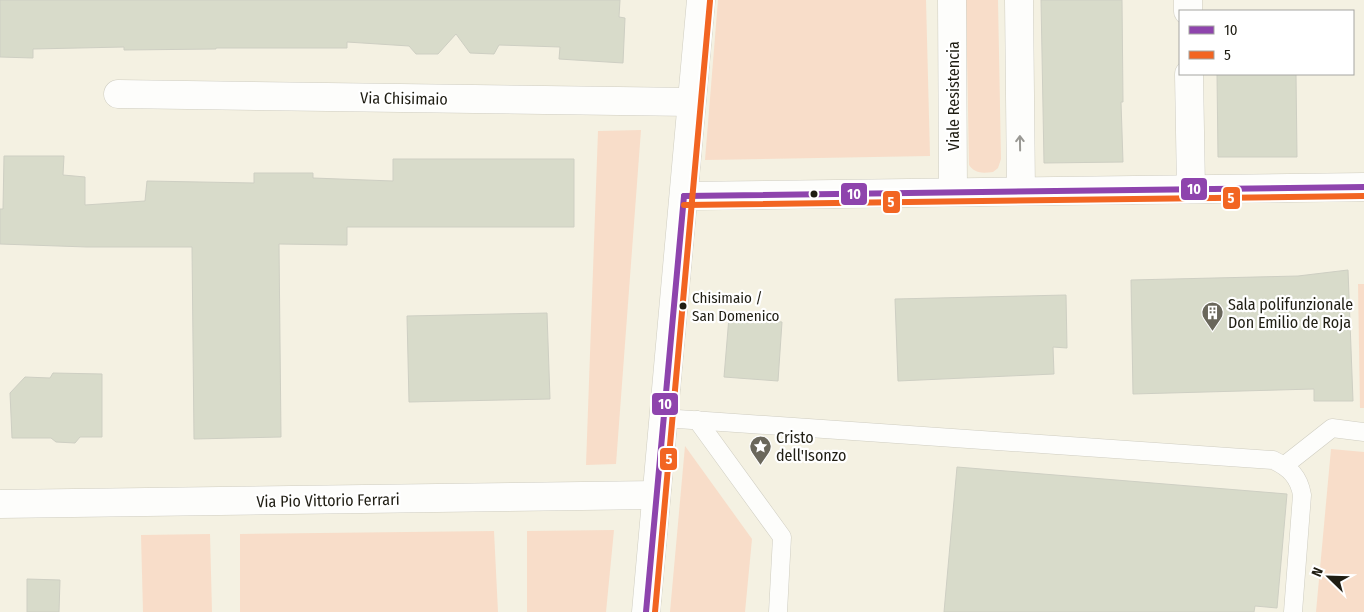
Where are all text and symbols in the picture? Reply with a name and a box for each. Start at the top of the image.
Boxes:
legend [1179,10,1354,75]
text: 10 [1224,21,1238,39]
street label: Viale Resistencia [944,41,963,151]
text: 5 [1224,46,1231,64]
street label: Via Chisimaio [360,88,448,109]
one-way arrow [1015,135,1025,151]
line badge: 10 [1180,177,1208,201]
text: 10 [1187,181,1201,198]
line badge: 10 [840,182,868,206]
text: 10 [847,186,861,203]
line badge: 5 [1222,186,1241,210]
unlabelled marker [809,189,819,199]
line badge: 5 [882,190,901,214]
text: 5 [1228,190,1235,207]
text: 5 [888,194,895,211]
place label: Chisimaio / San Domenico [692,289,780,325]
place label: Sala polifunzionale Don Emilio de Roja [1228,295,1353,332]
marker: Chisimaio / San Domenico [678,301,688,311]
building icon: Sala polifunzionale Don Emilio de Roja [1200,301,1224,332]
line badge: 10 [651,392,679,416]
text: 10 [658,396,672,413]
place label: Cristo dell'Isonzo [776,428,846,465]
place icon: Cristo dell'Isonzo [748,434,772,465]
line badge: 5 [659,447,678,471]
text: 5 [666,451,673,468]
street label: Via Pio Vittorio Ferrari [256,490,400,511]
north arrow [1304,552,1354,602]
text: N [1308,565,1327,579]

